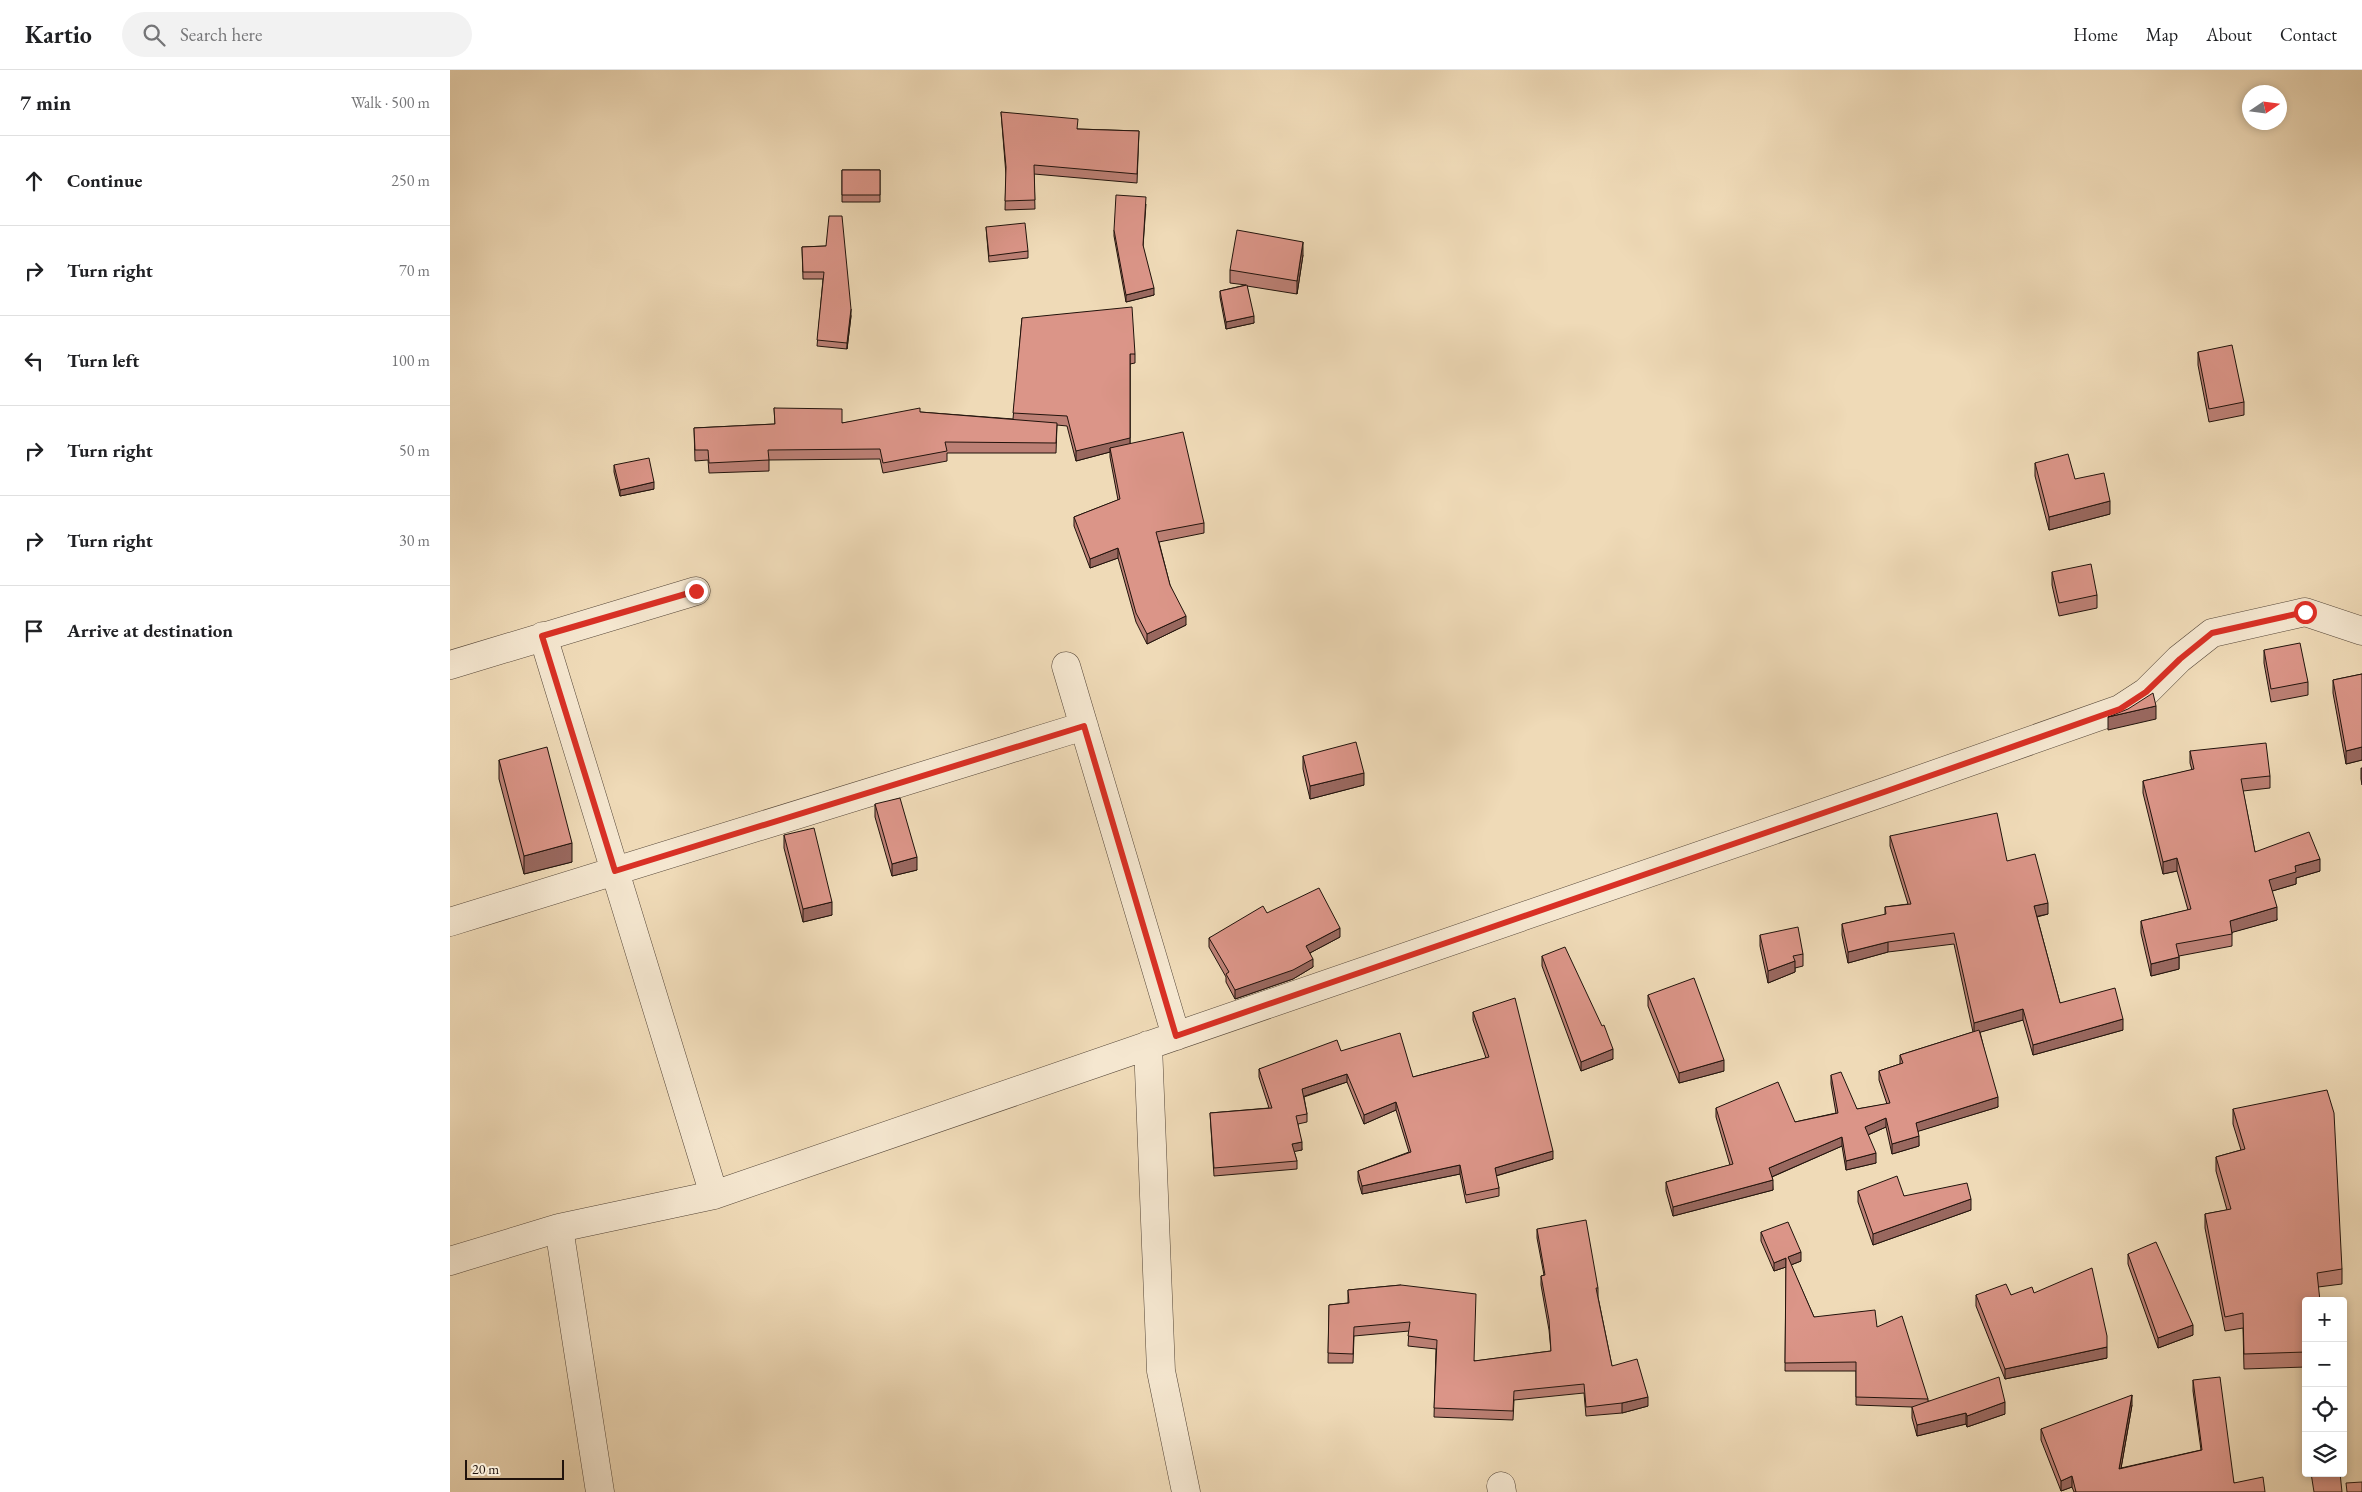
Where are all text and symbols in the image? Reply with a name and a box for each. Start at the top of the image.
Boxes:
search box [122,12,472,57]
text: Kartio [25,19,92,50]
icon: search [140,21,168,49]
text: Search here [180,22,262,47]
text: Home [2073,23,2118,46]
text: Map [2146,23,2178,46]
text: About [2206,23,2252,46]
text: Contact [2280,23,2337,46]
north arrow [2242,85,2287,130]
text: 7 min [20,89,71,116]
text: Walk · 500 m [351,92,430,113]
icon: ahead [20,167,48,195]
text: Continue [67,168,142,193]
text: 250 m [391,170,430,191]
icon: right [20,257,48,285]
text: Turn right [67,258,153,283]
text: 70 m [399,260,430,281]
icon: left [20,347,48,375]
text: Turn left [67,348,139,373]
text: 100 m [391,350,430,371]
icon: right [20,437,48,465]
text: Turn right [67,438,153,463]
text: 50 m [399,440,430,461]
icon: right [20,527,48,555]
text: Turn right [67,528,153,553]
text: 30 m [399,530,430,551]
route end [685,580,708,603]
route start [2294,601,2317,624]
icon: arrive [20,617,48,645]
text: Arrive at destination [67,618,233,643]
map controls [2302,1297,2347,1477]
button: + [2302,1297,2347,1342]
button: − [2302,1342,2347,1387]
button: locate [2302,1387,2347,1432]
button: layers [2302,1432,2347,1477]
scale bar [465,1457,564,1480]
text: 20 m [472,1460,499,1478]

